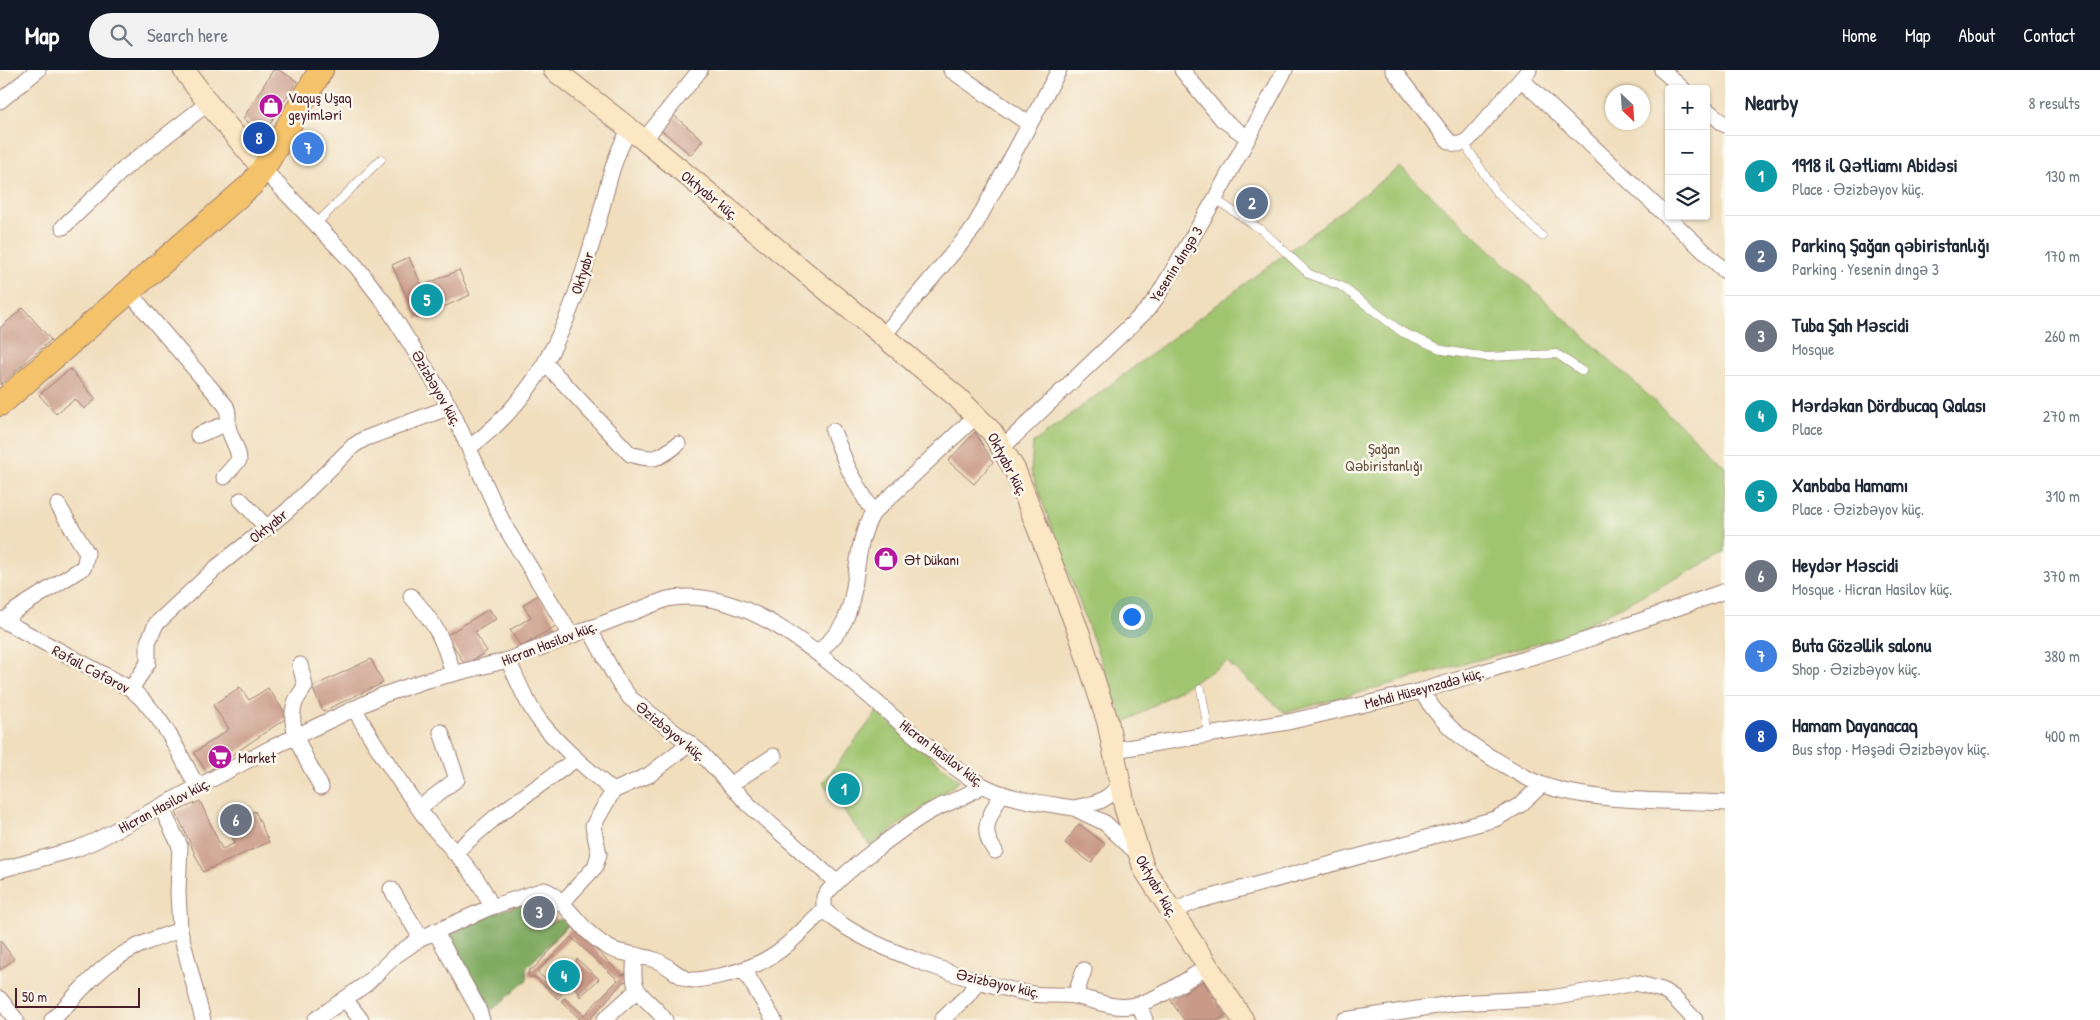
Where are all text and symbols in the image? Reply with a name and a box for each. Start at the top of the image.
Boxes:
search box [89,13,439,58]
text: Map [25,19,59,51]
icon: search [107,21,135,49]
text: Search here [147,22,228,48]
text: Home [1842,23,1877,48]
text: Map [1905,23,1930,48]
text: About [1958,23,1995,48]
text: Contact [2023,23,2075,48]
north arrow [1605,85,1650,130]
map controls [1665,85,1710,220]
button: + [1665,85,1710,130]
place label: Vaquş Uşaq geyimləri [288,87,351,125]
text: Nearby [1745,88,1798,117]
text: 8 results [2028,92,2080,114]
shop icon: Vaquş Uşaq geyimləri [258,93,284,119]
pin: 8 [243,119,275,157]
pin: 7 [292,129,324,167]
button: − [1665,130,1710,175]
text: 1918 il Qətliamı Abidəsi [1792,152,1958,178]
street label: Oktyabr küç. [677,165,743,225]
text: 1 [1758,165,1764,187]
text: 130 m [2045,165,2080,187]
button: layers [1665,175,1710,220]
text: Place · Əzizbəyov küç. [1792,178,1924,200]
pin: 2 [1236,184,1268,222]
street label: Yesenin dıngə 3 [1144,222,1208,306]
text: Parkinq Şağan qəbiristanlığı [1792,232,1990,258]
text: 2 [1757,245,1765,267]
text: 170 m [2045,245,2080,267]
street label: Oktyabr [565,249,599,297]
text: Parking · Yesenin dıngə 3 [1792,258,1939,280]
pin: 5 [411,281,443,319]
text: Tuba Şah Məscidi [1792,312,1909,338]
text: 3 [1757,325,1765,347]
text: 260 m [2044,325,2080,347]
text: Mosque [1792,338,1834,360]
street label: Əzizbəyov küç. [407,346,467,430]
text: Mərdəkan Dördbucaq Qalası [1792,392,1986,418]
text: 4 [1758,405,1764,427]
text: 270 m [2043,405,2080,427]
text: Place [1792,418,1823,440]
street label: Oktyabr küç. [983,429,1033,499]
park label: Şağan Qəbiristanlığı [1345,438,1423,476]
text: Xanbaba Hamamı [1792,472,1908,498]
text: 5 [1758,485,1764,507]
text: 310 m [2045,485,2080,507]
text: Place · Əzizbəyov küç. [1792,498,1924,520]
street label: Oktyabr [244,504,292,548]
shop icon: Ət Dükanı [873,546,899,572]
place label: Ət Dükanı [904,549,959,570]
text: Heydər Məscidi [1792,552,1899,578]
text: 6 [1758,565,1764,587]
text: 370 m [2043,565,2080,587]
text: Mosque · Hicran Hasilov küç. [1792,578,1952,600]
your location [1119,604,1145,630]
street label: Hicran Hasilov küç. [498,615,600,671]
text: Buta Gözəllik salonu [1792,632,1931,658]
street label: Rəfail Cəfərov [48,640,134,698]
text: 7 [1757,645,1765,667]
text: 380 m [2044,645,2080,667]
text: Shop · Əzizbəyov küç. [1792,658,1921,680]
street label: Mehdi Hüseynzadə küç. [1362,662,1486,714]
street label: Əzizbəyov küç. [631,696,711,766]
text: Hamam Dayanacaq [1792,712,1918,738]
street label: Hicran Hasilov küç. [895,714,989,792]
text: 8 [1758,725,1764,747]
text: 400 m [2045,725,2080,747]
text: Bus stop · Məşədi Əzizbəyov küç. [1792,738,1990,760]
supermarket icon: Market [207,744,233,770]
place label: Market [238,747,277,768]
pin: 1 [828,770,860,808]
street label: Hicran Hasilov küç. [115,772,213,838]
pin: 6 [220,801,252,839]
street label: Oktyabr küç. [1131,851,1183,921]
pin: 3 [523,893,555,931]
pin: 4 [548,957,580,995]
street label: Əzizbəyov küç. [954,963,1042,1003]
scale bar [15,985,140,1008]
text: 50 m [22,987,47,1006]

